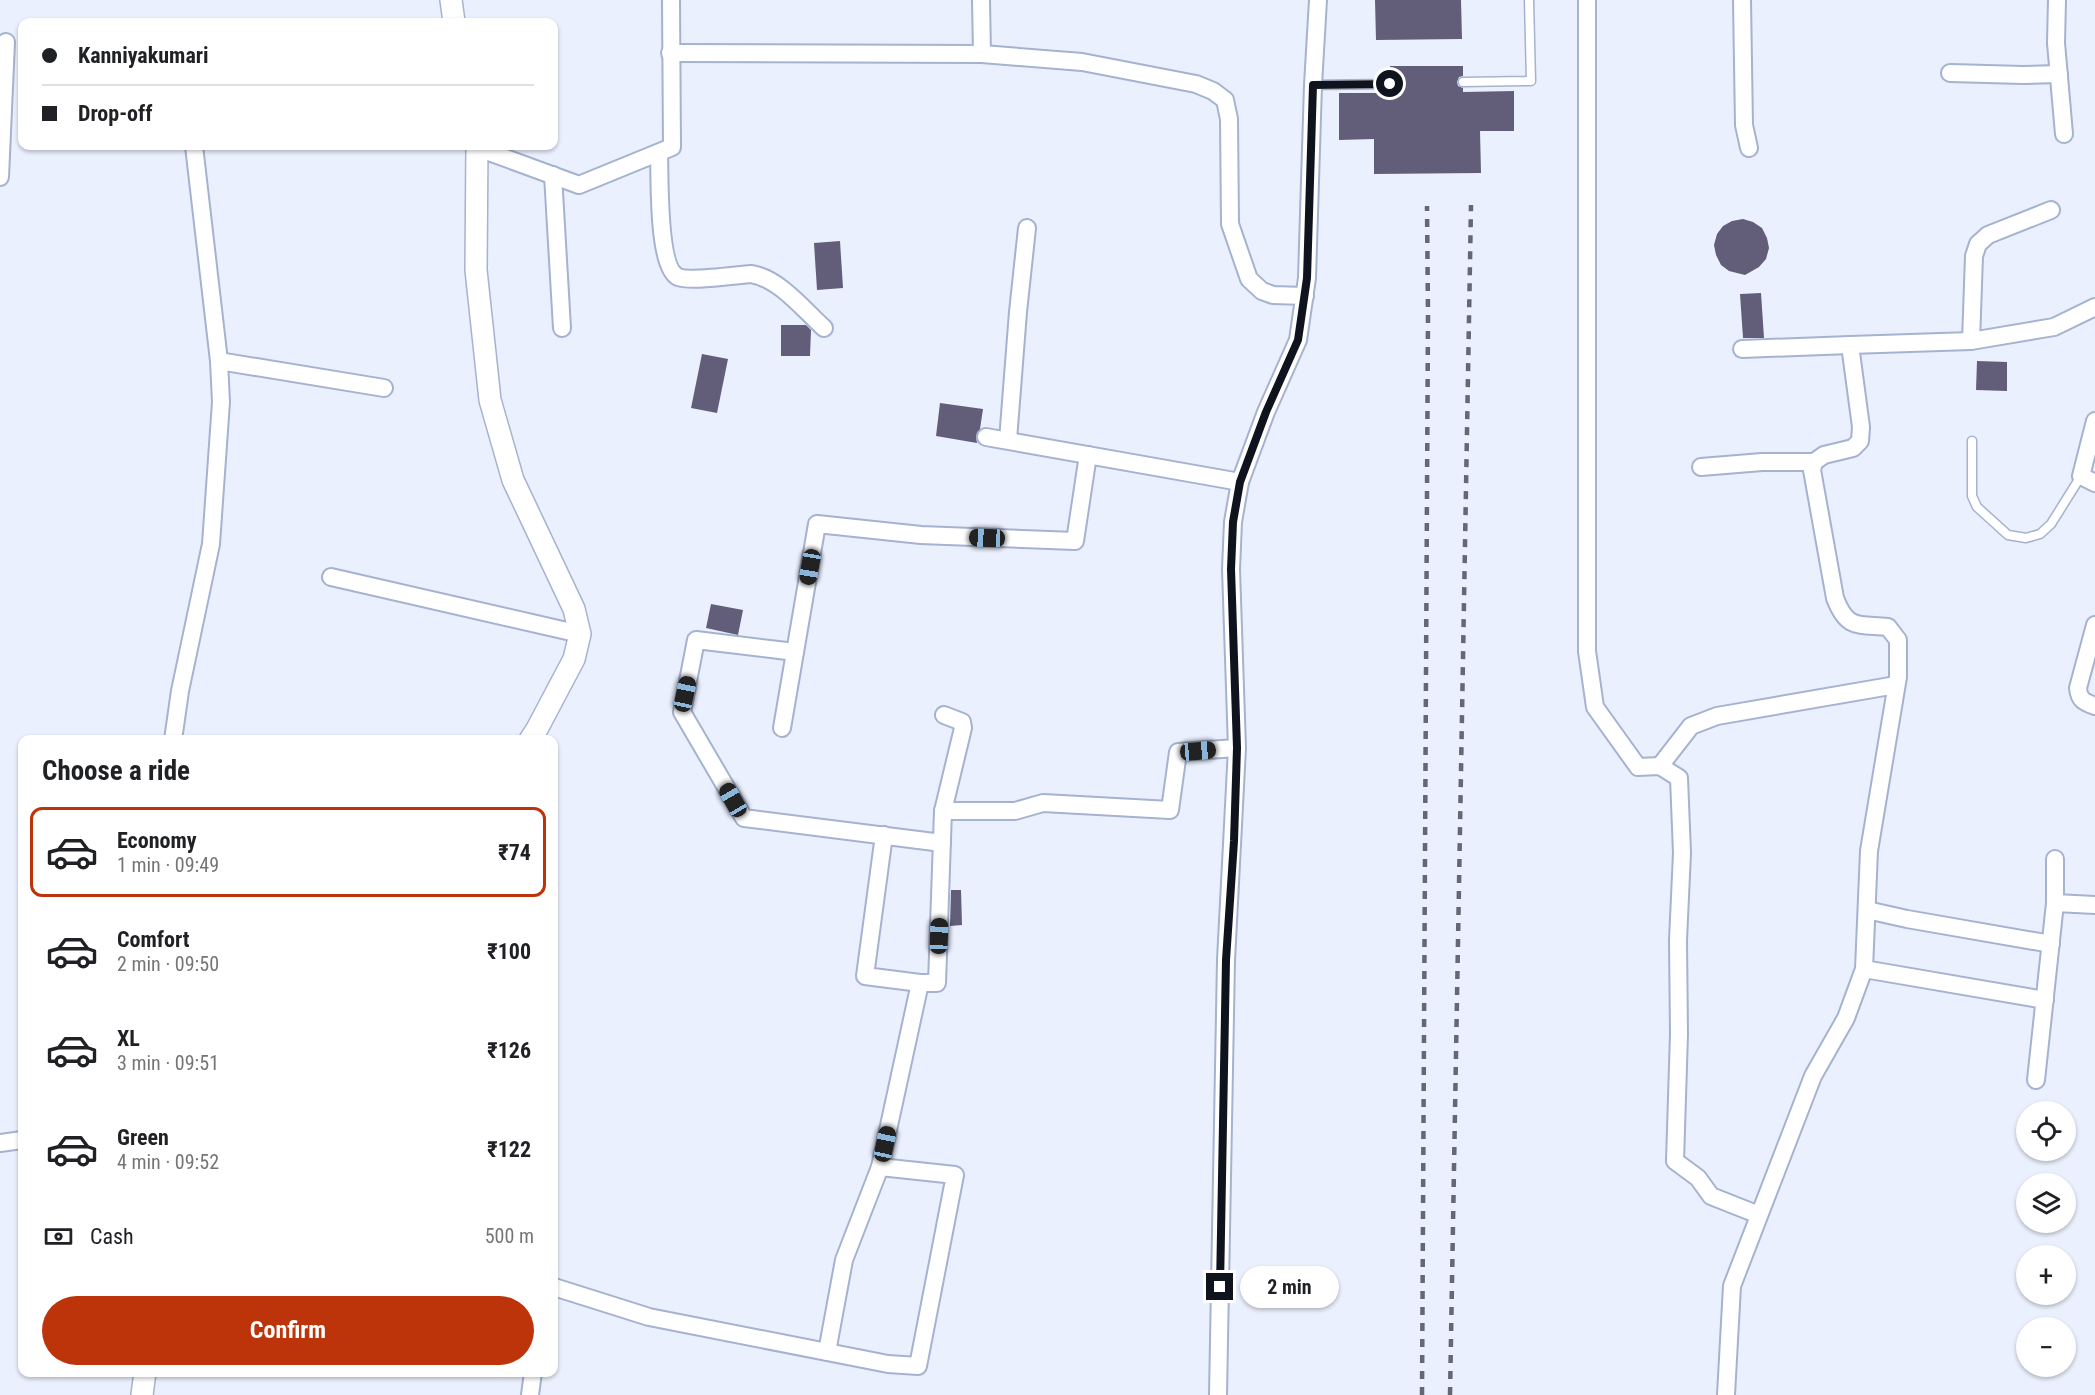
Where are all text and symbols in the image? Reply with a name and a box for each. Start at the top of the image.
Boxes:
text: Kanniyakumari [78,43,209,68]
route start [1376,70,1403,97]
text: Drop-off [78,101,152,126]
car [969,528,1005,548]
car [798,548,822,586]
car [672,675,698,713]
car [1179,740,1217,762]
text: Choose a ride [42,755,190,787]
car [716,780,750,820]
icon: car [45,825,99,879]
text: Economy [117,828,197,853]
text: ₹74 [498,840,531,865]
text: 1 min · 09:49 [117,853,219,877]
car [929,918,949,954]
icon: car [45,924,99,978]
text: Comfort [117,927,190,952]
text: ₹100 [487,939,531,964]
text: 2 min · 09:50 [117,952,219,976]
icon: car [45,1023,99,1077]
text: XL [117,1026,140,1051]
text: ₹126 [487,1038,531,1063]
text: 3 min · 09:51 [117,1051,219,1075]
map controls [2016,1101,2076,1377]
button: locate [2016,1101,2076,1161]
icon: car [45,1122,99,1176]
text: Green [117,1125,169,1150]
car [872,1125,898,1163]
text: ₹122 [487,1137,531,1162]
text: 4 min · 09:52 [117,1150,219,1174]
button: layers [2016,1173,2076,1233]
icon: cash [42,1220,75,1253]
text: Cash [90,1224,134,1249]
text: 500 m [485,1224,534,1248]
button: + [2016,1245,2076,1305]
callout: 2 min [1241,1266,1340,1308]
route end [1206,1273,1233,1300]
text: 2 min [1267,1275,1312,1299]
button: Confirm [42,1296,534,1365]
button: − [2016,1317,2076,1377]

